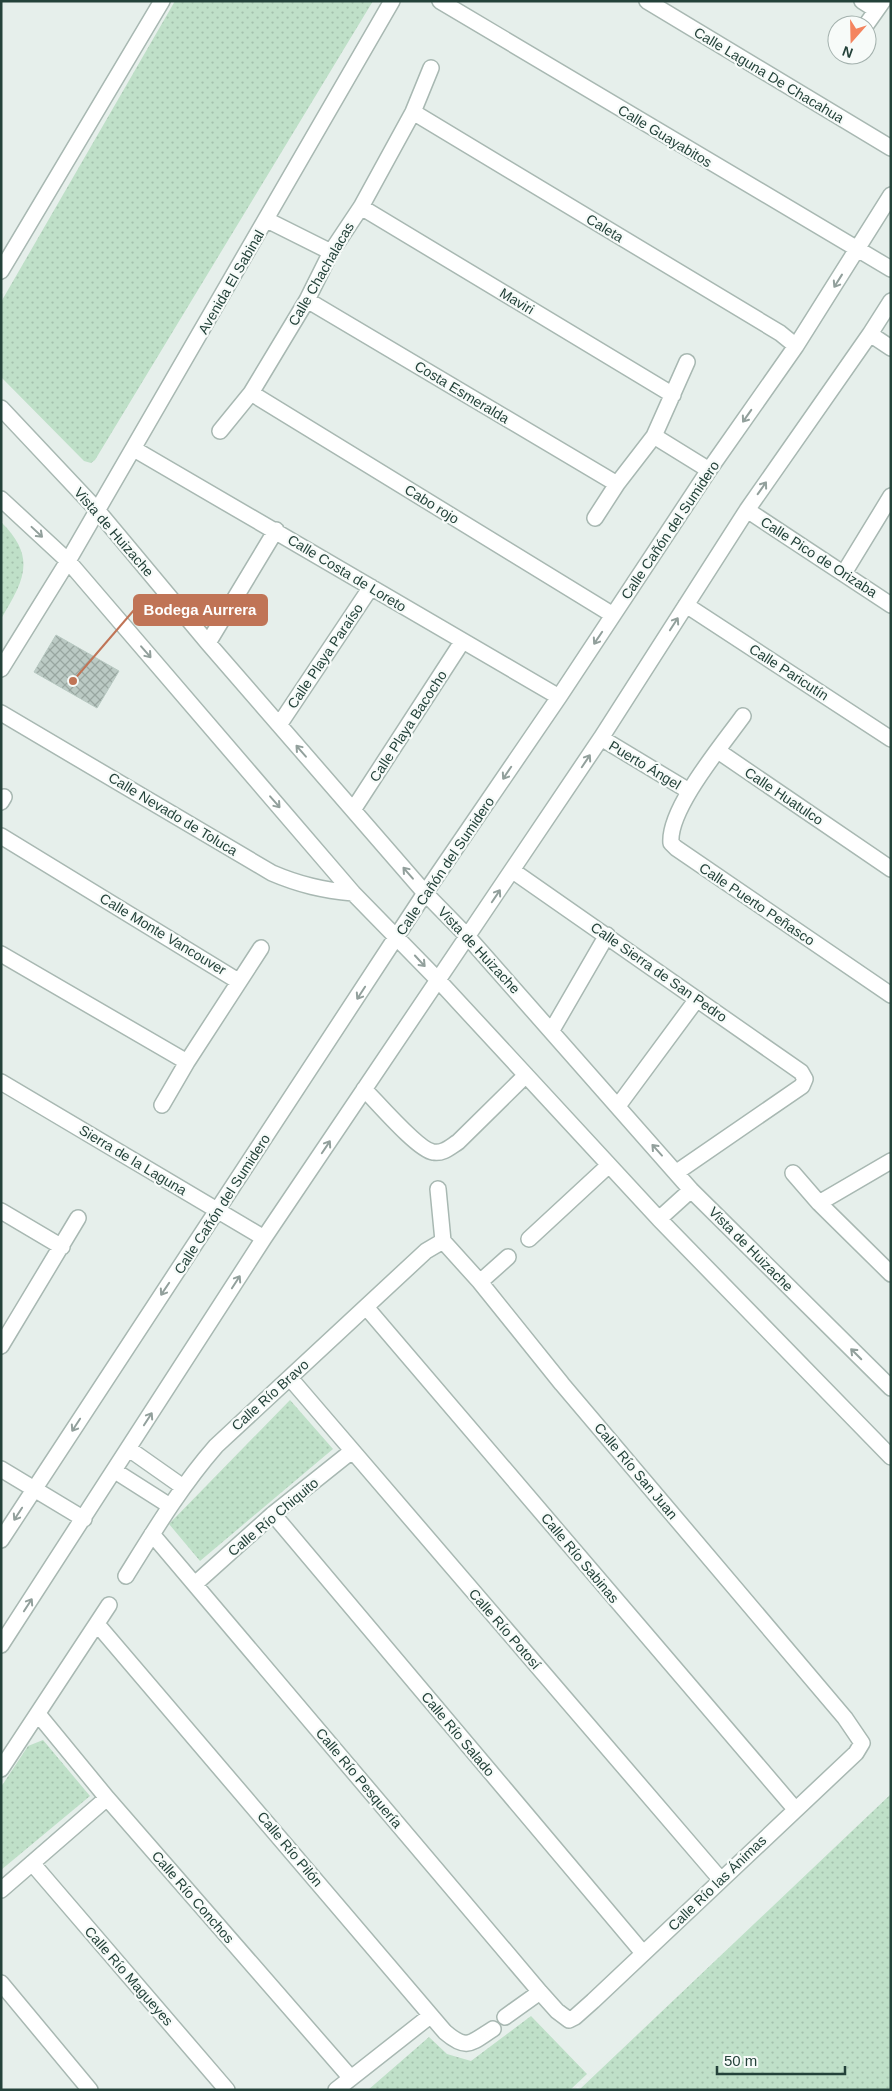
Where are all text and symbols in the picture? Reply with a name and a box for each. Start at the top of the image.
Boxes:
north arrow [827,15,877,65]
street label: Calle Laguna De Chacahua [691,24,847,126]
text: N [840,43,855,61]
street label: Calle Guayabitos [615,102,715,170]
street label: Caleta [584,211,627,245]
street label: Calle Chachalacas [285,219,357,329]
street label: Avenida El Sabinal [195,227,267,337]
one-way arrow [832,273,842,287]
street label: Maviri [497,285,537,317]
street label: Costa Esmeralda [412,357,512,427]
one-way arrow [742,408,752,422]
street label: Calle Cañón del Sumidero [618,458,722,602]
street label: Cabo rojo [402,481,462,527]
one-way arrow [757,481,767,495]
street label: Vista de Huizache [71,484,157,580]
street label: Calle Pico de Orizaba [758,513,880,601]
one-way arrow [31,526,43,538]
street label: Calle Costa de Loreto [285,531,409,615]
callout: Bodega Aurrera [134,595,267,625]
street label: Calle Playa Paraíso [284,600,366,711]
text: Bodega Aurrera [144,601,257,618]
one-way arrow [669,618,679,632]
one-way arrow [593,631,603,645]
street label: Calle Paricutín [746,640,832,704]
one-way arrow [141,645,152,658]
street label: Calle Playa Bacocho [366,667,450,785]
street label: Puerto Ángel [606,737,684,793]
one-way arrow [296,744,307,757]
one-way arrow [581,754,591,768]
street label: Calle Huatulco [742,764,826,828]
one-way arrow [502,765,512,779]
street label: Calle Nevado de Toluca [106,769,241,859]
street label: Calle Cañón del Sumidero [393,794,497,938]
one-way arrow [270,795,281,808]
street label: Calle Puerto Peñasco [696,860,818,949]
one-way arrow [402,867,414,880]
one-way arrow [490,889,501,903]
street label: Calle Monte Vancouver [97,890,229,978]
street label: Vista de Huizache [435,903,523,997]
street label: Calle Sierra de San Pedro [588,919,730,1025]
one-way arrow [414,955,426,967]
one-way arrow [356,986,366,1000]
street label: Sierra de la Laguna [77,1122,190,1198]
street label: Calle Cañón del Sumidero [171,1131,273,1277]
one-way arrow [321,1140,331,1154]
one-way arrow [651,1144,663,1157]
street label: Vista de Huizache [706,1204,797,1295]
one-way arrow [231,1276,241,1290]
one-way arrow [160,1282,171,1296]
one-way arrow [850,1348,862,1360]
street label: Calle Río Bravo [228,1356,312,1434]
one-way arrow [143,1412,154,1426]
one-way arrow [71,1418,81,1432]
street label: Calle Río San Juan [591,1420,681,1522]
street label: Calle Río Chiquito [225,1474,322,1559]
one-way arrow [13,1507,23,1521]
street label: Calle Río Sabinas [538,1510,622,1606]
street label: Calle Río Potosí [466,1586,544,1672]
one-way arrow [23,1598,33,1612]
street label: Calle Río Salado [418,1689,498,1780]
street label: Calle Río Pesquería [313,1725,406,1831]
street label: Calle Río Pilón [254,1808,326,1890]
street label: Calle Río las Ánimas [665,1832,769,1934]
street label: Calle Río Conchos [149,1848,237,1946]
street label: Calle Río Magueyes [82,1923,176,2029]
scale bar [717,2044,844,2076]
text: 50 m [724,2052,757,2069]

